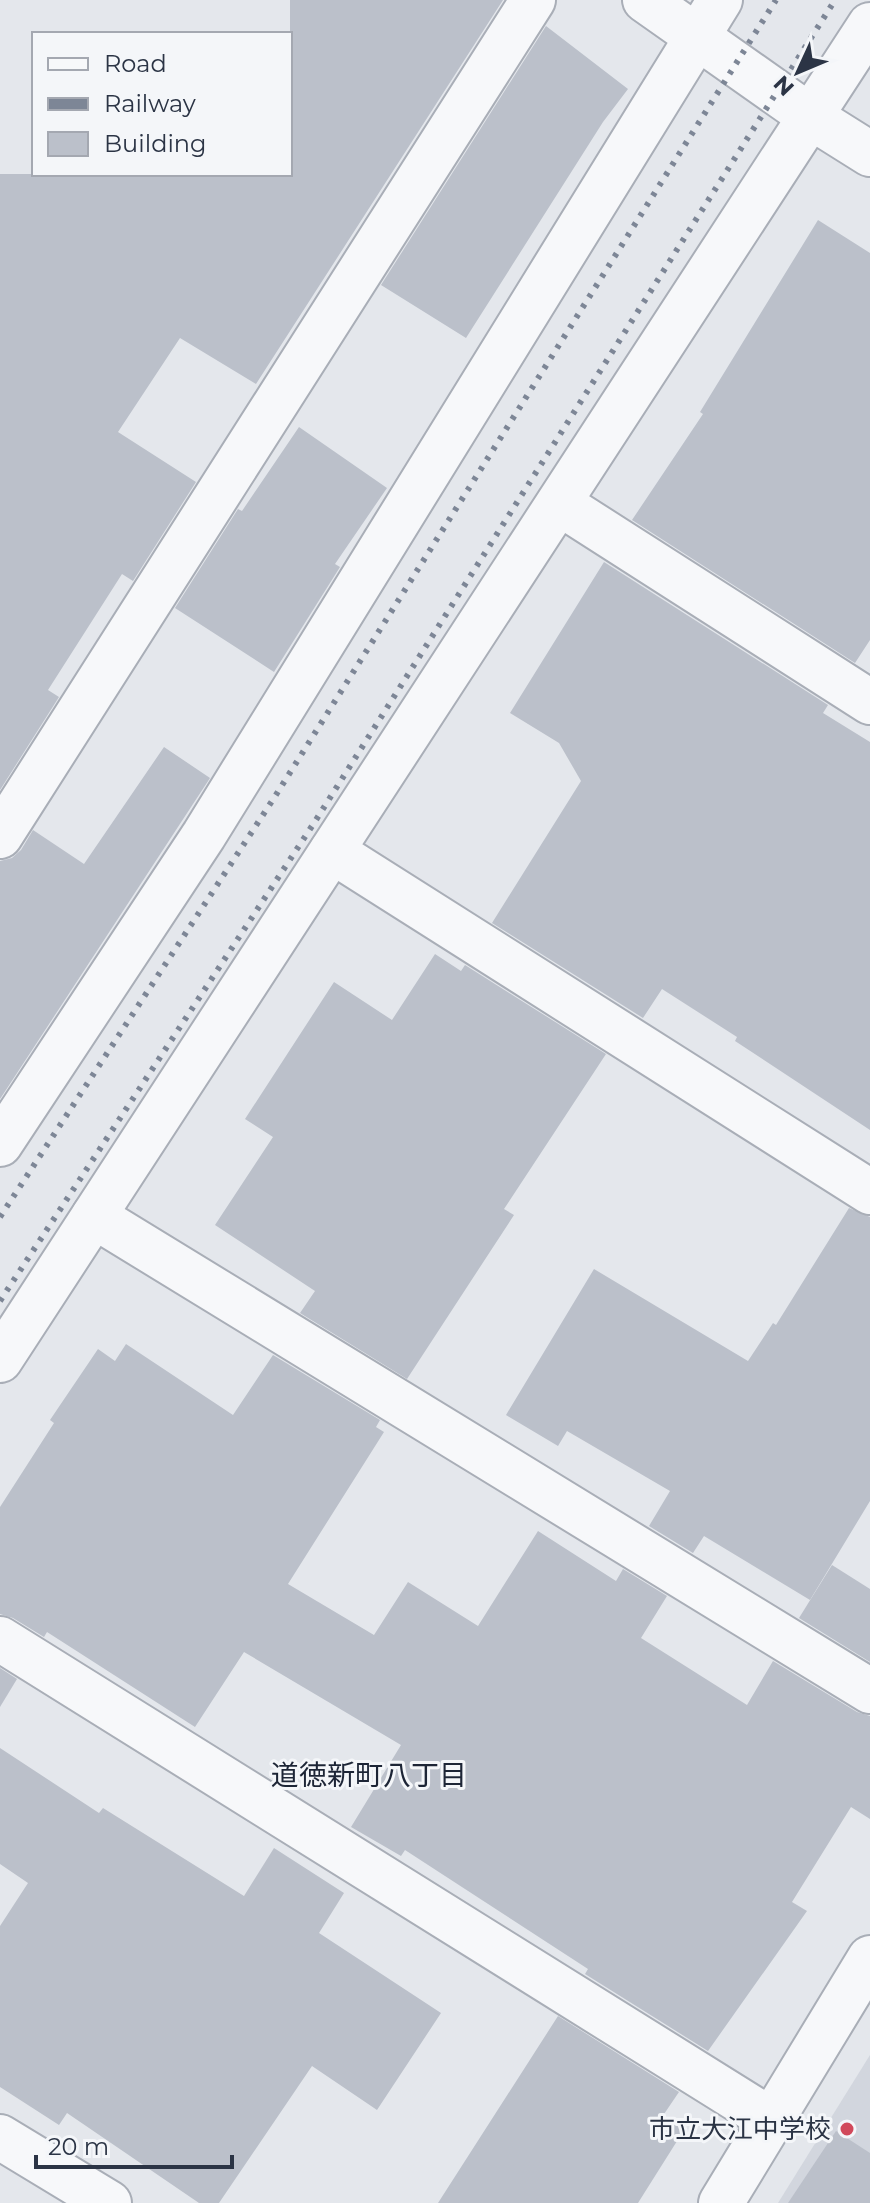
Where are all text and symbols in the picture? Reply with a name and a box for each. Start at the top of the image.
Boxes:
legend [32,32,292,176]
north arrow [758,32,838,112]
text: Road [104,49,167,78]
text: N [768,70,800,101]
text: Railway [104,89,196,118]
text: Building [104,129,207,158]
district label: 道徳新町八丁目 [271,1758,467,1792]
place label: 市立大江中学校 [649,2113,831,2145]
scale bar [36,2119,232,2169]
marker: 市立大江中学校 [838,2120,856,2138]
text: 20 m [48,2132,109,2161]

